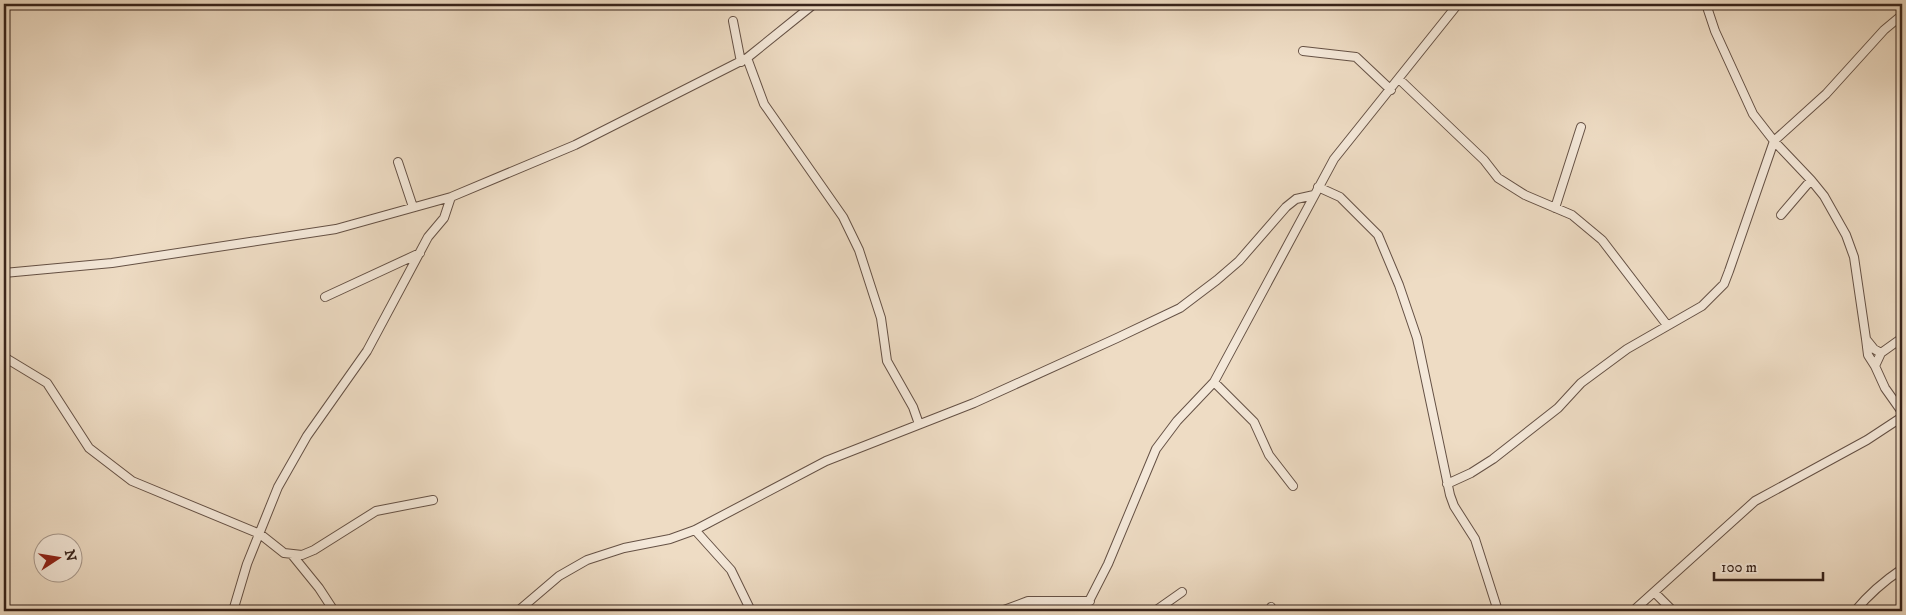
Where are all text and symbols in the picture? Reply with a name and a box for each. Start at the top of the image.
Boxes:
north arrow [32,532,82,582]
text: N [60,548,80,563]
scale bar [1714,550,1822,582]
text: 100 m [1721,558,1757,577]

